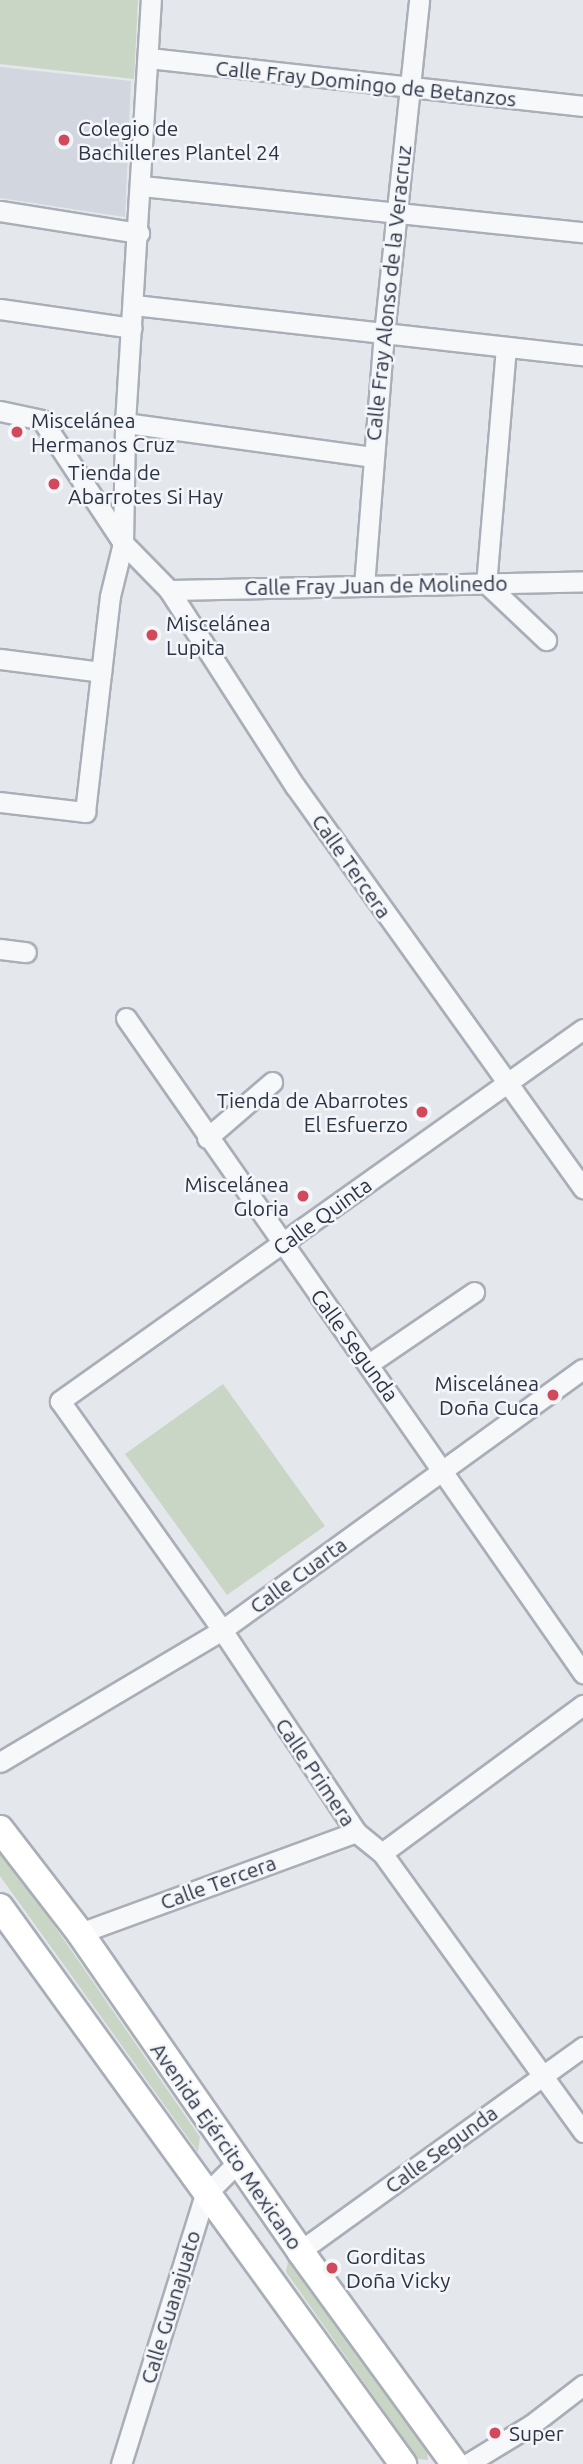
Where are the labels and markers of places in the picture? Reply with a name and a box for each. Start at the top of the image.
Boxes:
place label: Colegio de Bachilleres Plantel 24 [78,115,280,165]
marker: Colegio de Bachilleres Plantel 24 [56,132,72,148]
place label: Miscelánea Hermanos Cruz [31,407,175,457]
marker: Miscelánea Hermanos Cruz [9,424,25,440]
place label: Tienda de Abarrotes Si Hay [68,459,223,509]
marker: Tienda de Abarrotes Si Hay [46,476,62,492]
place label: Miscelánea Lupita [166,610,270,660]
marker: Miscelánea Lupita [144,627,160,643]
place label: Tienda de Abarrotes El Esfuerzo [217,1087,408,1137]
marker: Tienda de Abarrotes El Esfuerzo [414,1104,430,1120]
place label: Miscelánea Gloria [185,1171,289,1221]
marker: Miscelánea Gloria [295,1188,311,1204]
place label: Miscelánea Doña Cuca [435,1370,539,1420]
marker: Miscelánea Doña Cuca [545,1387,561,1403]
place label: Gorditas Doña Vicky [346,2243,450,2293]
marker: Gorditas Doña Vicky [324,2260,340,2276]
place label: Super [509,2420,564,2446]
marker: Super [487,2425,503,2441]

